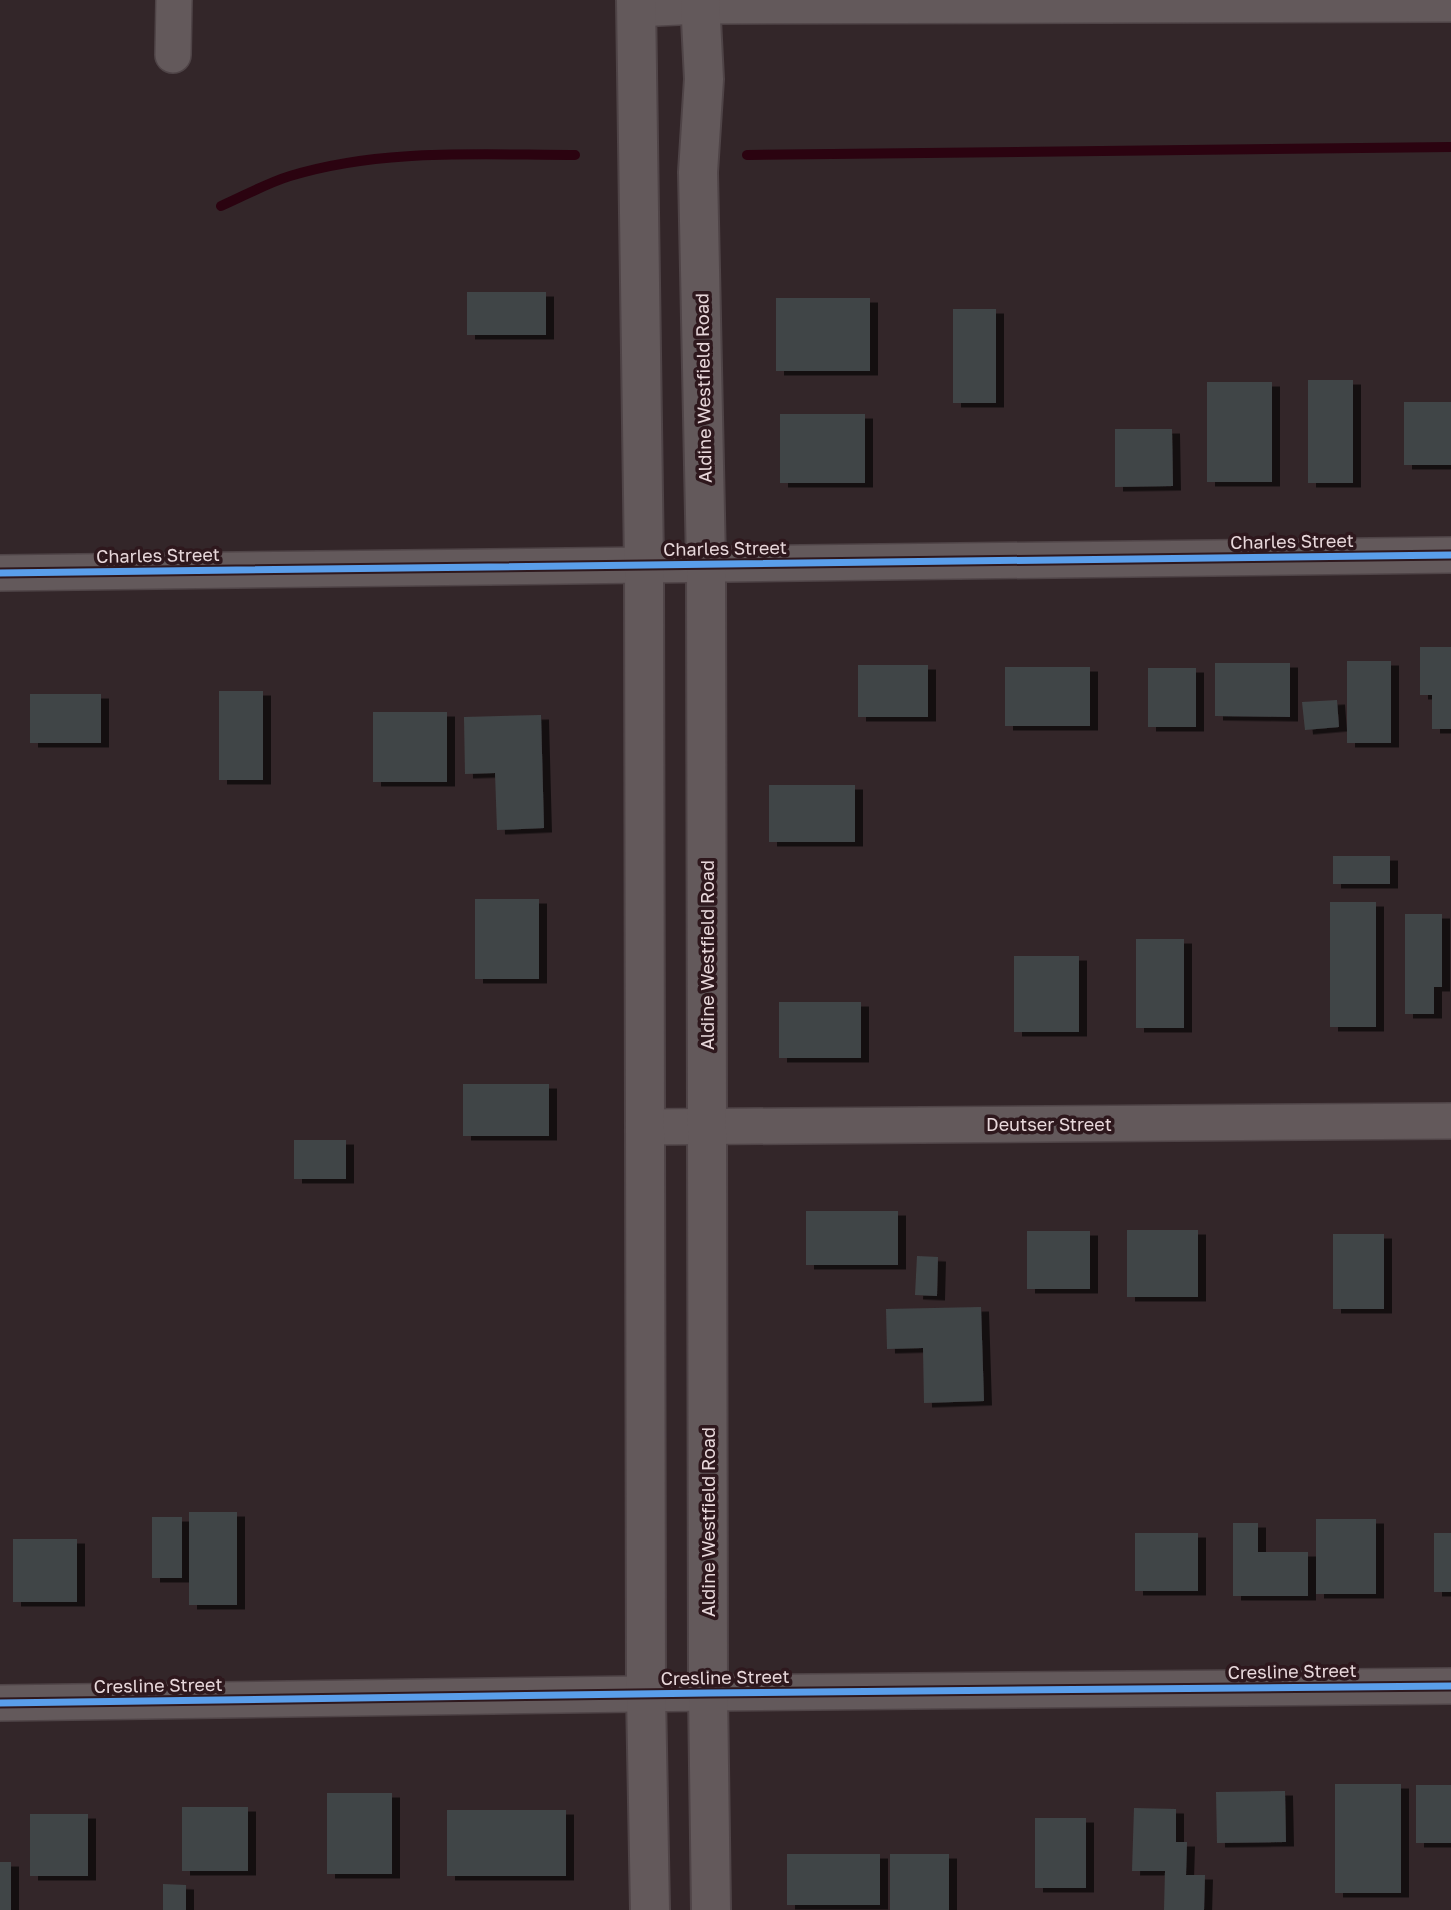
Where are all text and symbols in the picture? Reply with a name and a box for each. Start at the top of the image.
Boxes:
street label: Aldine Westfield Road [690,293,716,483]
street label: Charles Street [1230,529,1354,553]
street label: Charles Street [663,536,787,560]
street label: Charles Street [96,543,220,567]
street label: Aldine Westfield Road [696,860,718,1050]
street label: Deutser Street [986,1113,1112,1135]
street label: Aldine Westfield Road [697,1427,719,1617]
street label: Cresline Street [1227,1659,1357,1683]
street label: Cresline Street [660,1665,790,1689]
street label: Cresline Street [93,1673,223,1697]

